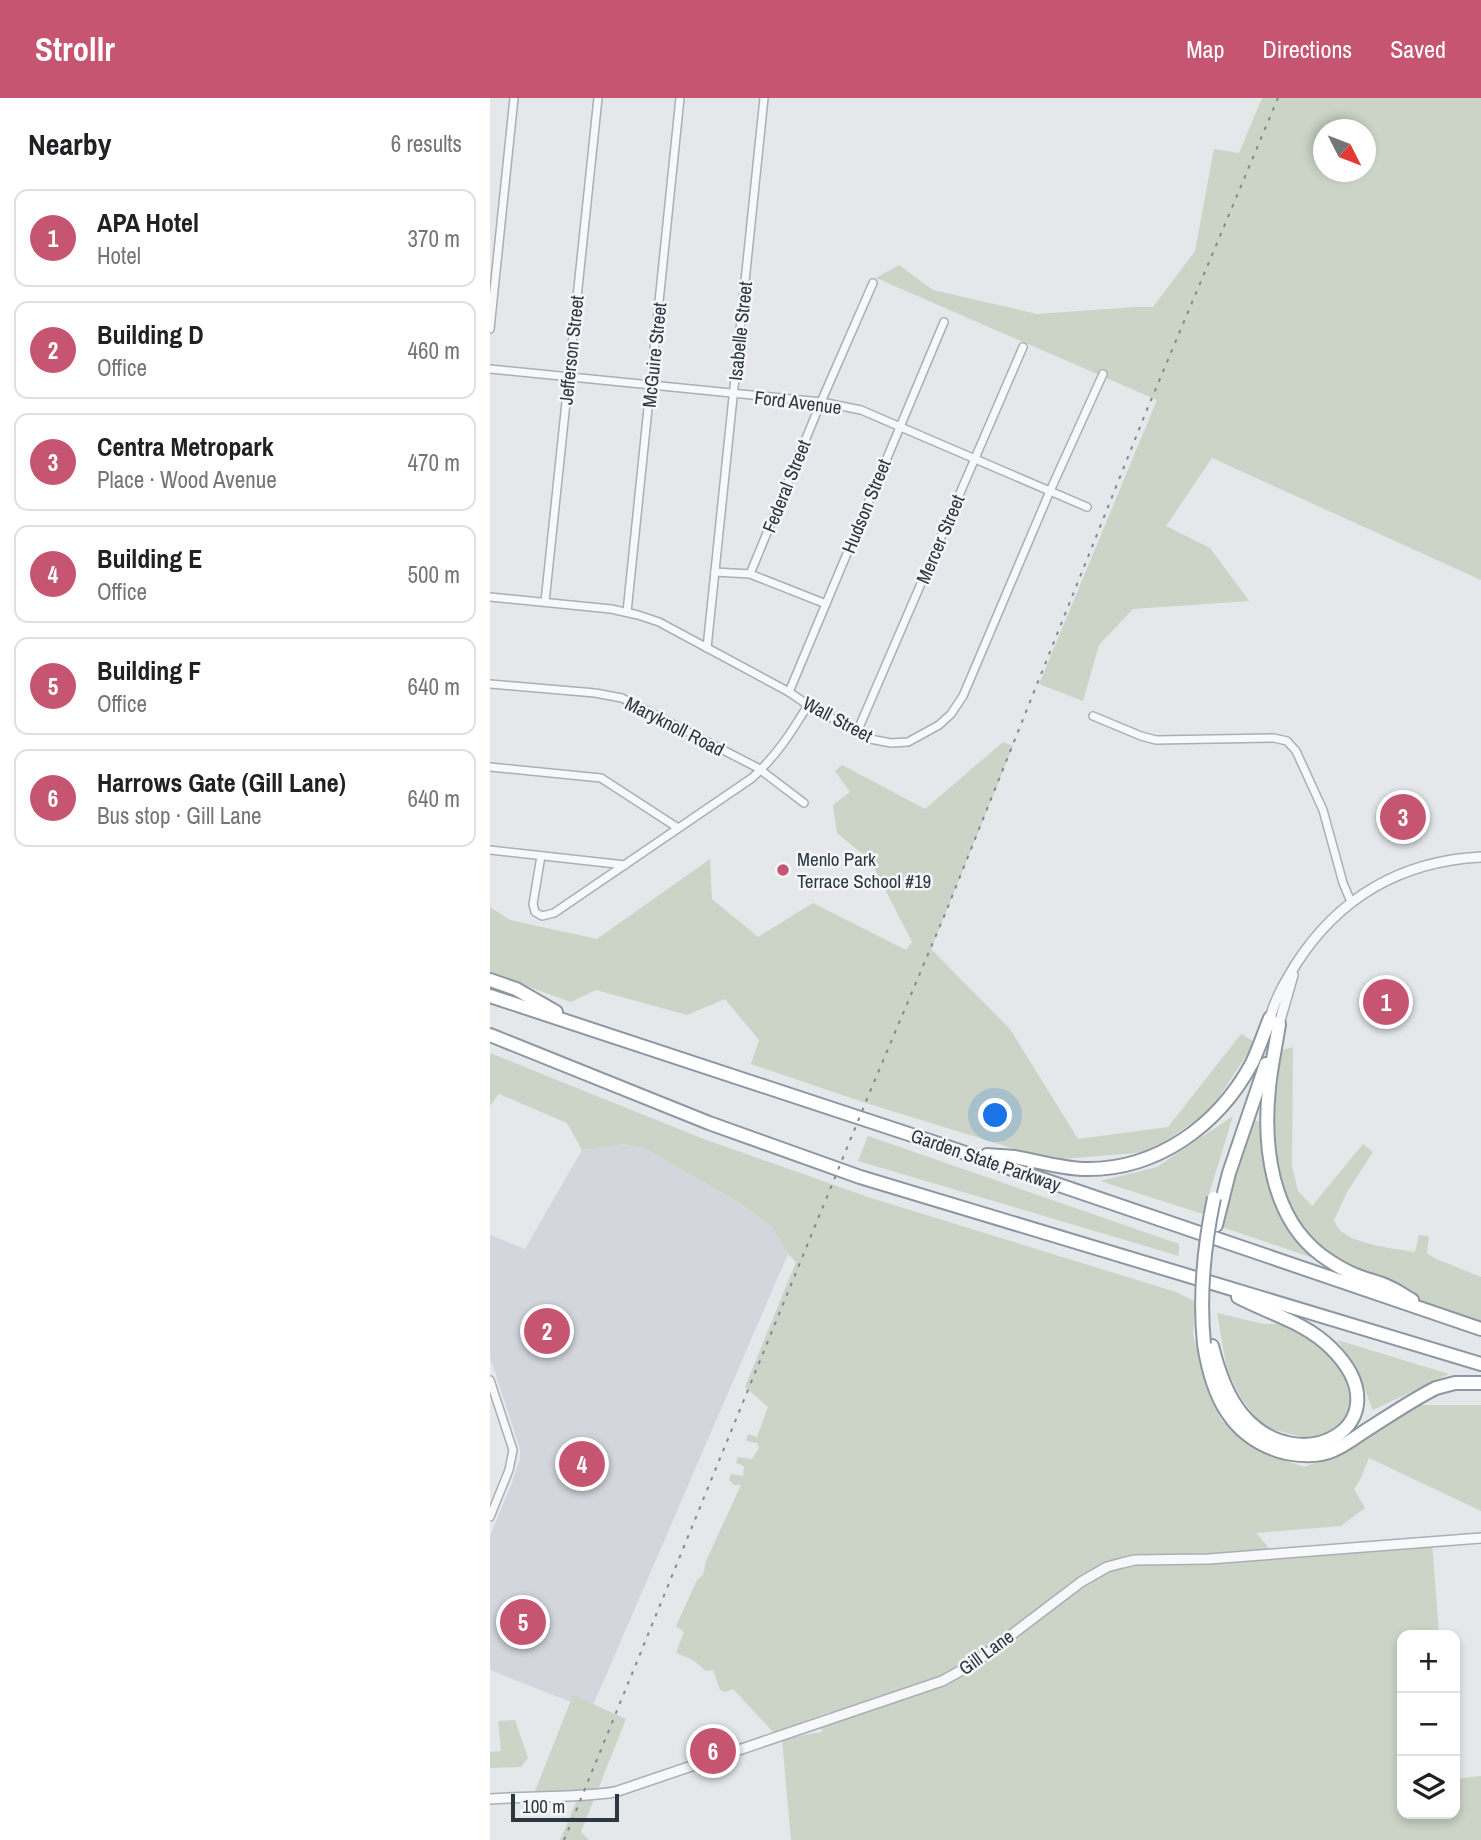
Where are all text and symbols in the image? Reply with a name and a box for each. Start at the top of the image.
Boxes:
text: Strollr [35,27,115,71]
text: Map [1186,33,1224,65]
text: Directions [1262,33,1352,65]
text: Saved [1390,33,1446,65]
north arrow [1313,119,1376,182]
text: Nearby [28,124,111,164]
text: 6 results [391,128,462,159]
text: APA Hotel [97,205,199,240]
text: 1 [48,223,58,254]
text: 370 m [408,223,460,254]
text: Hotel [97,240,141,271]
street label: Isabelle Street [722,279,758,382]
street label: Jefferson Street [552,293,590,406]
street label: McGuire Street [636,300,673,409]
text: Building D [97,317,204,352]
text: 2 [48,335,58,366]
text: 460 m [408,335,460,366]
text: Office [97,352,147,383]
street label: Ford Avenue [753,384,843,420]
text: Centra Metropark [97,429,274,464]
street label: Federal Street [756,435,817,536]
text: 3 [48,447,58,478]
text: 470 m [408,447,460,478]
street label: Hudson Street [835,454,897,557]
text: Place · Wood Avenue [97,464,277,495]
street label: Mercer Street [910,490,971,588]
text: Building E [97,541,202,576]
text: 4 [48,559,58,590]
text: 500 m [408,559,460,590]
text: Office [97,576,147,607]
text: Building F [97,653,201,688]
text: 5 [48,671,58,702]
text: 640 m [408,671,460,702]
text: Office [97,688,147,719]
street label: Maryknoll Road [621,690,729,762]
street label: Wall Street [799,690,878,749]
text: Harrows Gate (Gill Lane) [97,765,346,800]
text: 6 [48,783,58,814]
text: 640 m [408,783,460,814]
pin: 3 [1380,791,1426,843]
text: Bus stop · Gill Lane [97,800,262,831]
place label: Menlo Park Terrace School #19 [797,846,931,894]
marker: Menlo Park Terrace School #19 [775,862,791,878]
pin: 1 [1363,976,1409,1028]
your location [978,1098,1012,1132]
street label: Garden State Parkway [908,1122,1065,1198]
pin: 2 [524,1305,570,1357]
pin: 4 [559,1438,605,1490]
pin: 5 [500,1596,546,1648]
street label: Gill Lane [953,1623,1019,1681]
map controls [1397,1630,1460,1819]
button: + [1397,1630,1460,1693]
button: − [1397,1693,1460,1756]
pin: 6 [690,1725,736,1777]
button: layers [1397,1756,1460,1819]
scale bar [511,1791,620,1823]
text: 100 m [522,1793,565,1819]

